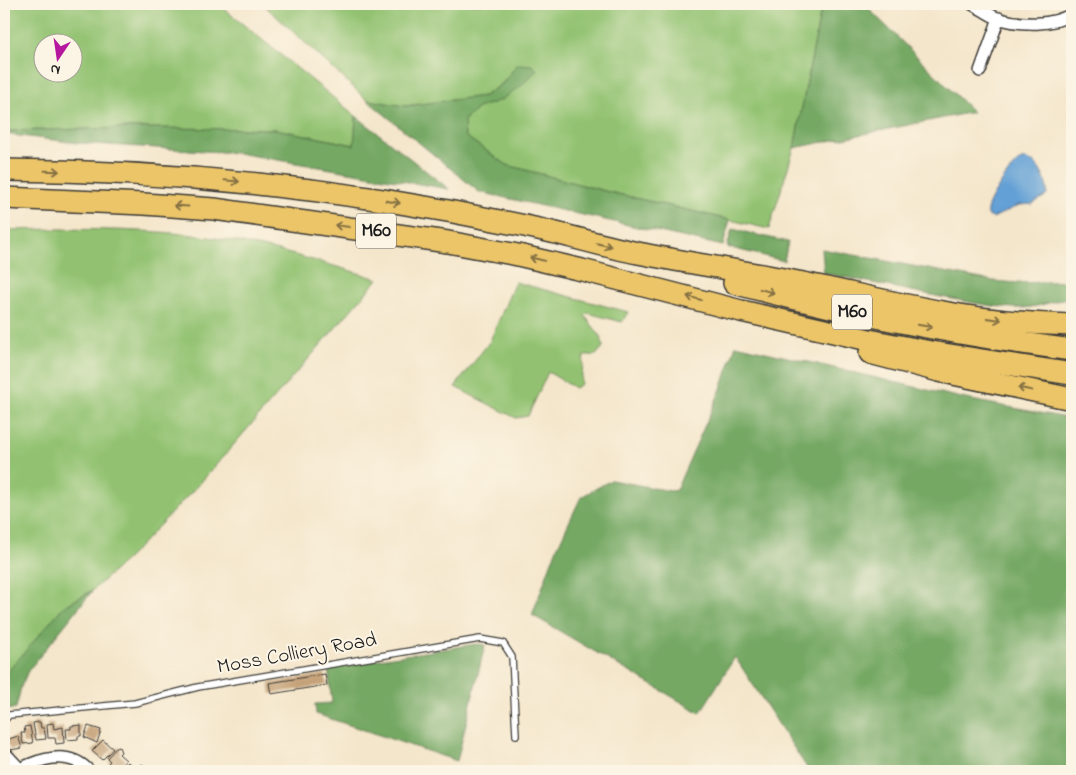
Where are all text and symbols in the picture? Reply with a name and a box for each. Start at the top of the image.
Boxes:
north arrow [32,32,82,82]
text: N [48,58,62,80]
one-way arrow [44,166,60,176]
one-way arrow [224,177,240,186]
one-way arrow [385,198,401,208]
one-way arrow [173,202,189,211]
road number: M60 [356,214,396,248]
one-way arrow [334,221,350,231]
one-way arrow [595,241,611,250]
one-way arrow [529,254,545,263]
one-way arrow [758,287,774,297]
one-way arrow [687,293,703,303]
road number: M60 [832,294,872,330]
one-way arrow [985,315,1001,325]
one-way arrow [917,322,933,332]
one-way arrow [1017,384,1033,393]
street label: Moss Colliery Road [215,625,380,685]

